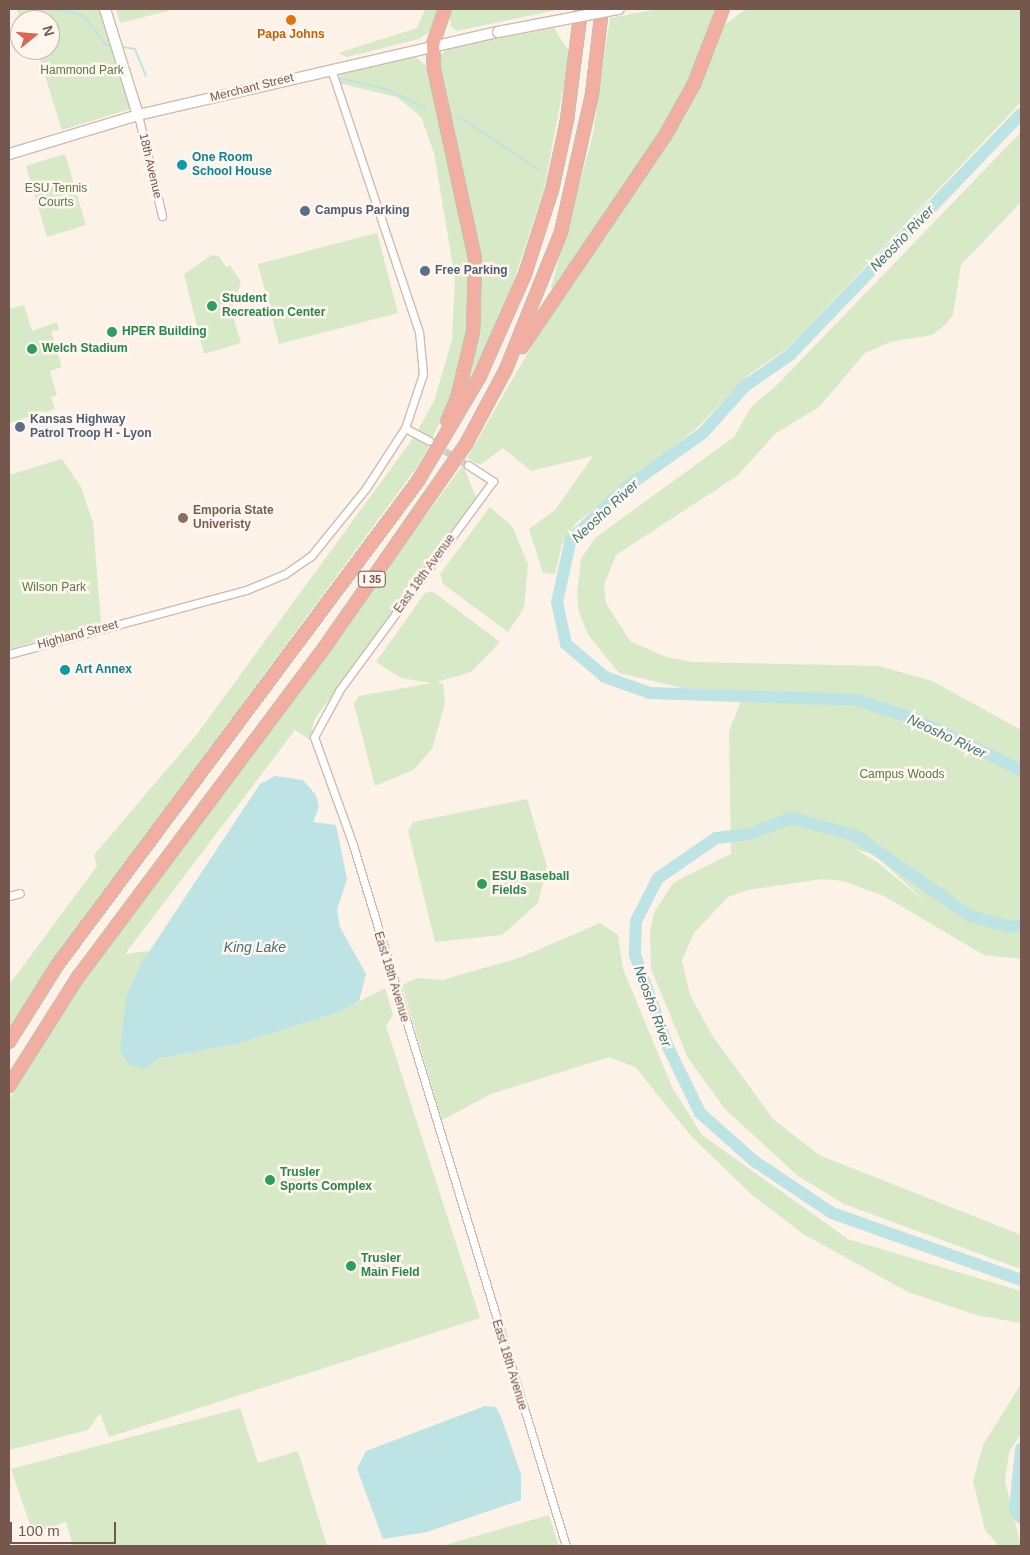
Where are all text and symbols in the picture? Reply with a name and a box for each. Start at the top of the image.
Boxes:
north arrow [10,10,60,60]
marker: Papa Johns [285,14,297,26]
text: N [39,24,58,38]
place label: Papa Johns [257,28,325,42]
park label: Hammond Park [40,64,124,78]
street label: Merchant Street [209,71,295,105]
street label: 18th Avenue [135,132,165,200]
place label: One Room School House [192,151,272,179]
marker: One Room School House [176,159,188,171]
park label: ESU Tennis Courts [25,182,87,210]
water label: Neosho River [866,202,938,274]
place label: Campus Parking [315,204,410,218]
marker: Campus Parking [299,205,311,217]
place label: Free Parking [435,264,508,278]
marker: Free Parking [419,265,431,277]
place label: Student Recreation Center [222,292,325,320]
marker: Student Recreation Center [206,300,218,312]
place label: HPER Building [122,325,207,339]
marker: HPER Building [106,326,118,338]
place label: Welch Stadium [42,342,128,356]
marker: Welch Stadium [26,343,38,355]
place label: Kansas Highway Patrol Troop H - Lyon [30,413,152,441]
marker: Kansas Highway Patrol Troop H - Lyon [14,421,26,433]
water label: Neosho River [568,476,642,546]
place label: Emporia State Univeristy [193,504,274,532]
marker: Emporia State Univeristy [177,512,189,524]
street label: East 18th Avenue [391,532,459,616]
road number: I 35 [357,570,387,588]
park label: Wilson Park [22,581,86,595]
street label: Highland Street [36,617,120,653]
place label: Art Annex [75,663,132,677]
marker: Art Annex [59,664,71,676]
water label: Neosho River [905,710,989,762]
park label: Campus Woods [859,768,945,782]
place label: ESU Baseball Fields [492,870,569,898]
marker: ESU Baseball Fields [476,878,488,890]
street label: East 18th Avenue [370,930,412,1024]
water label: King Lake [224,939,286,955]
water label: Neosho River [631,963,675,1049]
place label: Trusler Sports Complex [280,1166,372,1194]
marker: Trusler Sports Complex [264,1174,276,1186]
place label: Trusler Main Field [361,1252,420,1280]
marker: Trusler Main Field [345,1260,357,1272]
street label: East 18th Avenue [488,1318,530,1412]
scale bar [12,1512,119,1544]
text: 100 m [18,1522,60,1539]

